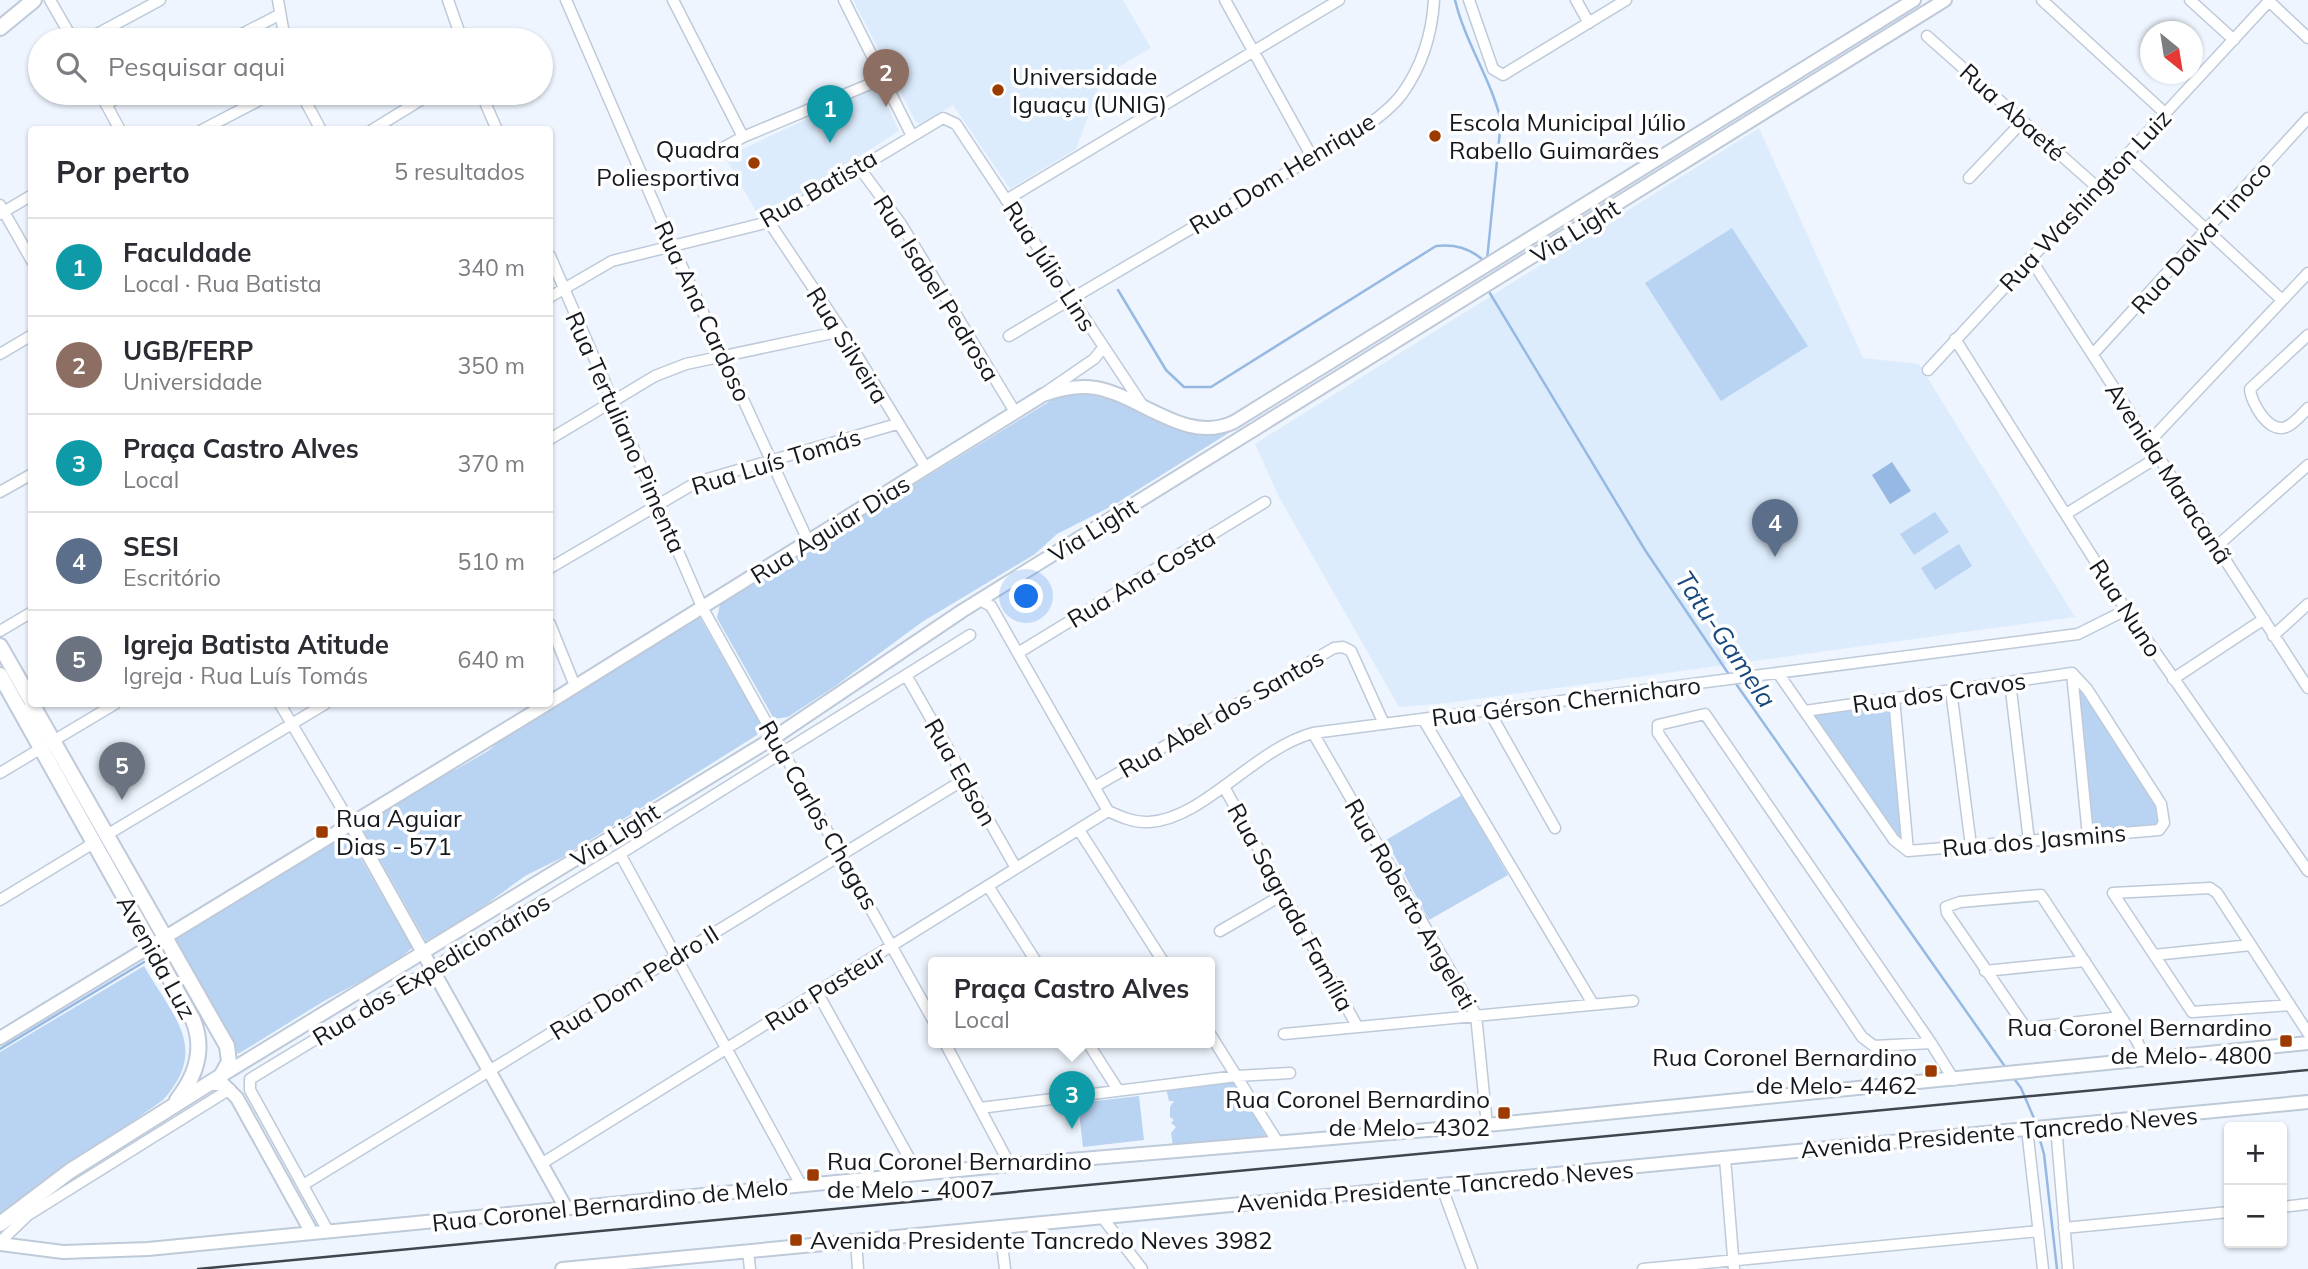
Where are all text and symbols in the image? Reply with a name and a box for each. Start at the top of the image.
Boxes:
north arrow [2140,21,2203,84]
search box [28,28,553,105]
icon: search [52,48,90,86]
pin: 2 [863,49,909,107]
text: Pesquisar aqui [108,50,285,83]
street label: Rua Abaeté [1954,57,2072,167]
place label: Universidade Iguaçu (UNIG) [1012,61,1167,119]
marker: Universidade Iguaçu (UNIG) [990,82,1006,98]
pin: 1 [807,85,853,143]
street label: Rua Washington Luiz [1993,103,2177,297]
street label: Rua Dom Henrique [1184,106,1380,240]
place label: Escola Municipal Júlio Rabello Guimarães [1449,107,1686,165]
marker: Escola Municipal Júlio Rabello Guimarães [1427,128,1443,144]
place label: Quadra Poliesportiva [596,134,740,192]
street label: Rua Batista [754,142,882,234]
text: Por perto [56,153,190,191]
street label: Rua Dalva Tinoco [2124,154,2278,320]
marker: Quadra Poliesportiva [746,155,762,171]
text: 5 resultados [394,157,525,186]
street label: Rua Isabel Pedrosa [868,189,1006,387]
street label: Via Light [1525,192,1625,270]
street label: Rua Júlio Lins [997,195,1103,337]
street label: Rua Ana Cardoso [648,216,758,406]
text: Faculdade [123,236,251,269]
text: 1 [72,253,86,282]
text: 340 m [457,253,525,282]
text: Local · Rua Batista [123,269,322,298]
street label: Rua Silveira [800,281,896,409]
street label: Rua Tertuliano Pimenta [559,307,693,557]
text: UGB/FERP [123,334,254,367]
text: 2 [72,351,86,380]
text: 350 m [457,351,525,380]
text: Universidade [123,367,262,396]
street label: Avenida Maracanã [2099,377,2239,569]
street label: Rua Luís Tomás [688,421,864,501]
text: Praça Castro Alves [123,432,359,465]
text: 3 [72,449,86,478]
text: 370 m [457,449,525,478]
text: Local [123,465,179,494]
street label: Rua Aguiar Dias [745,468,915,590]
street label: Via Light [1043,491,1143,569]
pin: 4 [1752,499,1798,557]
street label: Rua Ana Costa [1062,522,1220,634]
text: SESI [123,530,179,563]
text: 4 [72,547,86,576]
text: 510 m [457,547,525,576]
street label: Rua Nuno [2083,553,2169,663]
text: Escritório [123,563,221,592]
water label: Tatu-Gamela [1668,564,1784,714]
your location [1009,579,1043,613]
text: Igreja Batista Atitude [123,628,389,661]
street label: Rua Abel dos Santos [1113,642,1329,784]
text: 5 [72,645,86,674]
text: 640 m [457,645,525,674]
text: Igreja · Rua Luís Tomás [123,661,368,690]
street label: Rua dos Cravos [1850,665,2028,719]
street label: Rua Gérson Chernicharo [1430,670,1702,732]
street label: Rua Edson [918,713,1004,831]
street label: Rua Carlos Chagas [753,715,885,915]
pin: 5 [99,742,145,800]
street label: Rua Roberto Angeleti [1338,793,1484,1015]
street label: Via Light [565,796,665,874]
street label: Rua Sagrada Família [1221,798,1361,1016]
place label: Rua Aguiar Dias - 571 [336,803,462,861]
street label: Rua dos Jasmins [1941,817,2127,863]
marker: Rua Aguiar Dias - 571 [314,824,330,840]
street label: Rua dos Expedicionários [307,886,555,1052]
street label: Avenida Luz [111,890,203,1024]
street label: Rua Dom Pedro II [544,918,724,1046]
street label: Rua Pasteur [759,939,891,1037]
popup [928,957,1215,1048]
text: Praça Castro Alves [954,972,1189,1005]
text: Local [954,1005,1010,1034]
place label: Rua Coronel Bernardino de Melo- 4800 [2007,1012,2272,1070]
marker: Rua Coronel Bernardino de Melo- 4800 [2278,1033,2294,1049]
place label: Rua Coronel Bernardino de Melo- 4462 [1652,1042,1917,1100]
marker: Rua Coronel Bernardino de Melo- 4462 [1923,1063,1939,1079]
pin: 3 [1049,1071,1095,1129]
place label: Rua Coronel Bernardino de Melo- 4302 [1225,1084,1490,1142]
street label: Avenida Presidente Tancredo Neves [1799,1100,2199,1164]
marker: Rua Coronel Bernardino de Melo- 4302 [1496,1105,1512,1121]
map controls [2224,1122,2287,1248]
button: + [2224,1122,2287,1185]
place label: Rua Coronel Bernardino de Melo - 4007 [827,1146,1092,1204]
street label: Avenida Presidente Tancredo Neves [1235,1154,1635,1218]
marker: Rua Coronel Bernardino de Melo - 4007 [805,1167,821,1183]
street label: Rua Coronel Bernardino de Melo [431,1170,789,1238]
button: − [2224,1185,2287,1248]
place label: Avenida Presidente Tancredo Neves 3982 [810,1225,1272,1255]
marker: Avenida Presidente Tancredo Neves 3982 [788,1232,804,1248]

